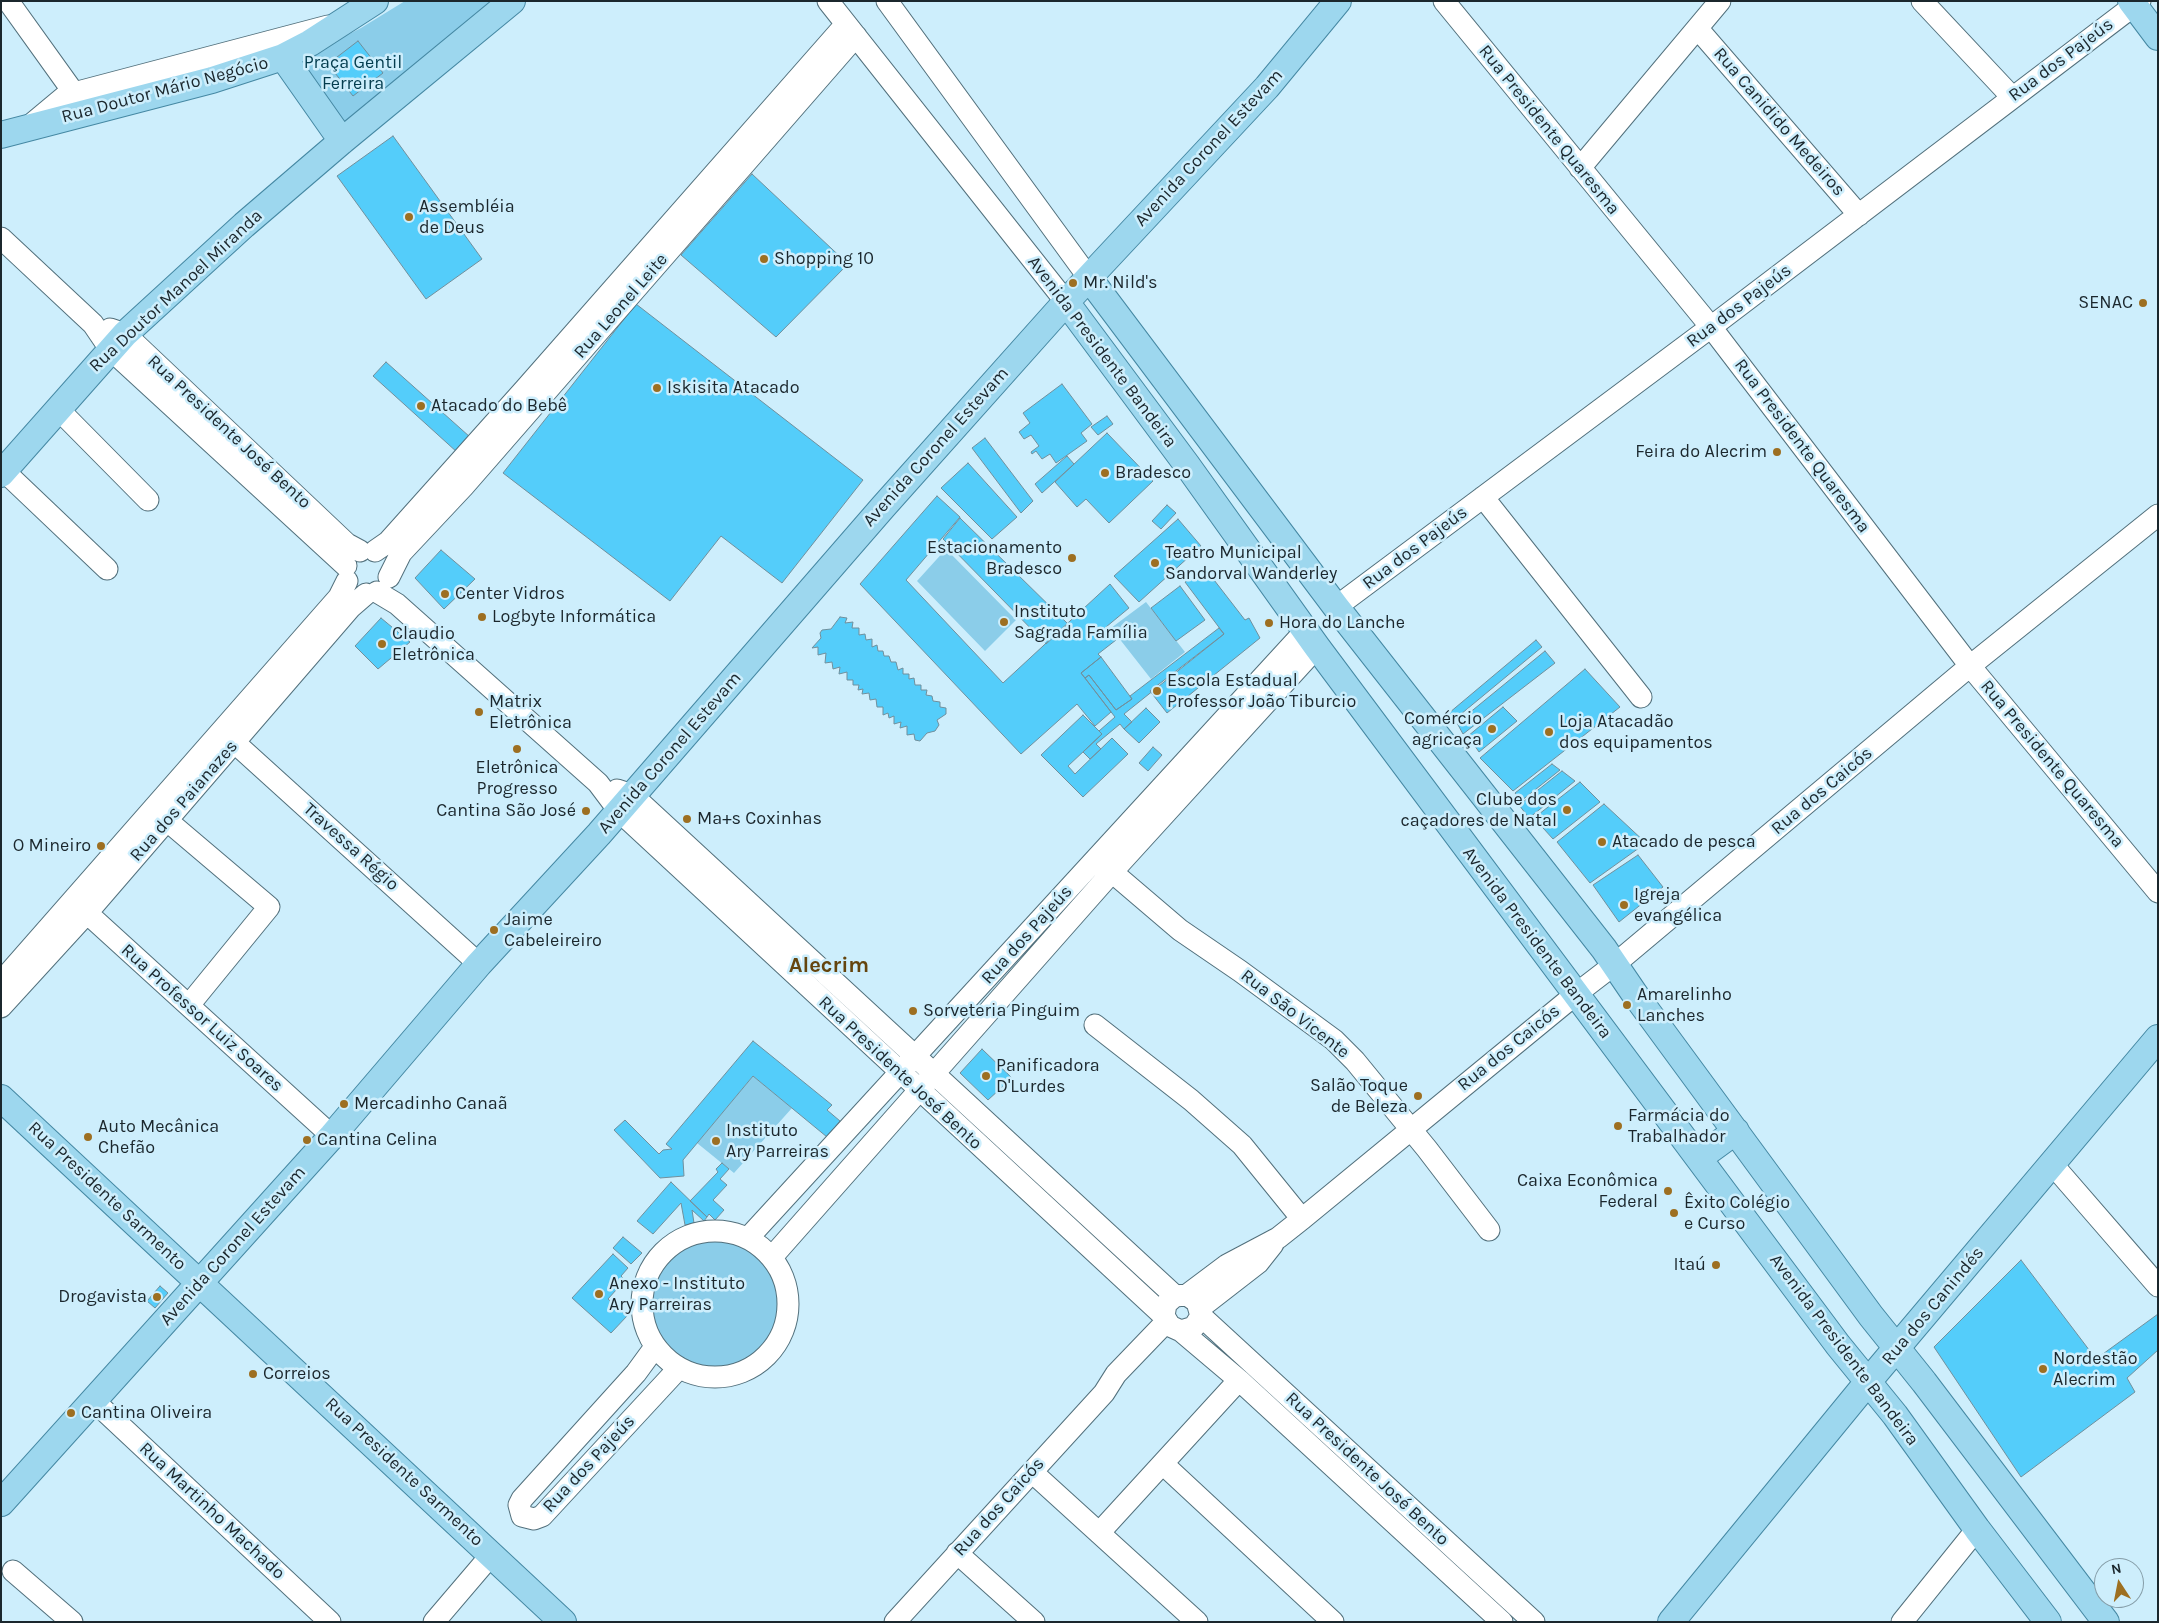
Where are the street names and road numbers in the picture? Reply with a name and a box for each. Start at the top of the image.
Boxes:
street label: Rua dos Pajeús [2004,14,2118,106]
street label: Rua Presidente Quaresma [1474,41,1624,219]
street label: Rua Canidido Medeiros [1709,43,1849,201]
street label: Rua Doutor Mário Negócio [59,52,271,128]
street label: Avenida Coronel Estevam [1130,65,1288,231]
street label: Rua Doutor Manoel Miranda [85,205,267,377]
street label: Rua Leonel Leite [570,249,672,363]
street label: Avenida Presidente Bandeira [1023,252,1181,452]
street label: Rua dos Pajeús [1682,260,1796,352]
street label: Rua Presidente José Bento [143,351,315,513]
street label: Rua Presidente Quaresma [1730,355,1874,537]
street label: Avenida Coronel Estevam [859,363,1013,531]
street label: Rua dos Pajeús [1358,502,1472,594]
street label: Avenida Coronel Estevam [594,668,746,838]
street label: Rua Presidente Quaresma [1976,676,2128,852]
street label: Rua dos Paianazes [125,736,243,866]
street label: Rua dos Caicós [1767,742,1877,840]
street label: Travessa Régio [299,798,403,896]
street label: Avenida Presidente Bandeira [1458,843,1616,1043]
street label: Rua dos Pajeús [977,881,1077,989]
street label: Rua Professor Luiz Soares [116,939,288,1097]
street label: Rua São Vicente [1236,965,1354,1063]
street label: Rua Presidente José Bento [814,992,986,1154]
street label: Rua dos Caicós [1454,1000,1564,1096]
street label: Rua Presidente Sarmento [23,1117,191,1275]
street label: Avenida Coronel Estevam [156,1162,310,1330]
street label: Rua dos Canindés [1877,1242,1989,1370]
street label: Avenida Presidente Bandeira [1765,1250,1923,1450]
street label: Rua Presidente José Bento [1281,1388,1453,1550]
street label: Rua Presidente Sarmento [320,1393,488,1551]
street label: Rua dos Pajeús [538,1411,640,1517]
street label: Rua Martinho Machado [135,1438,289,1584]
street label: Rua dos Caicós [949,1453,1049,1561]

